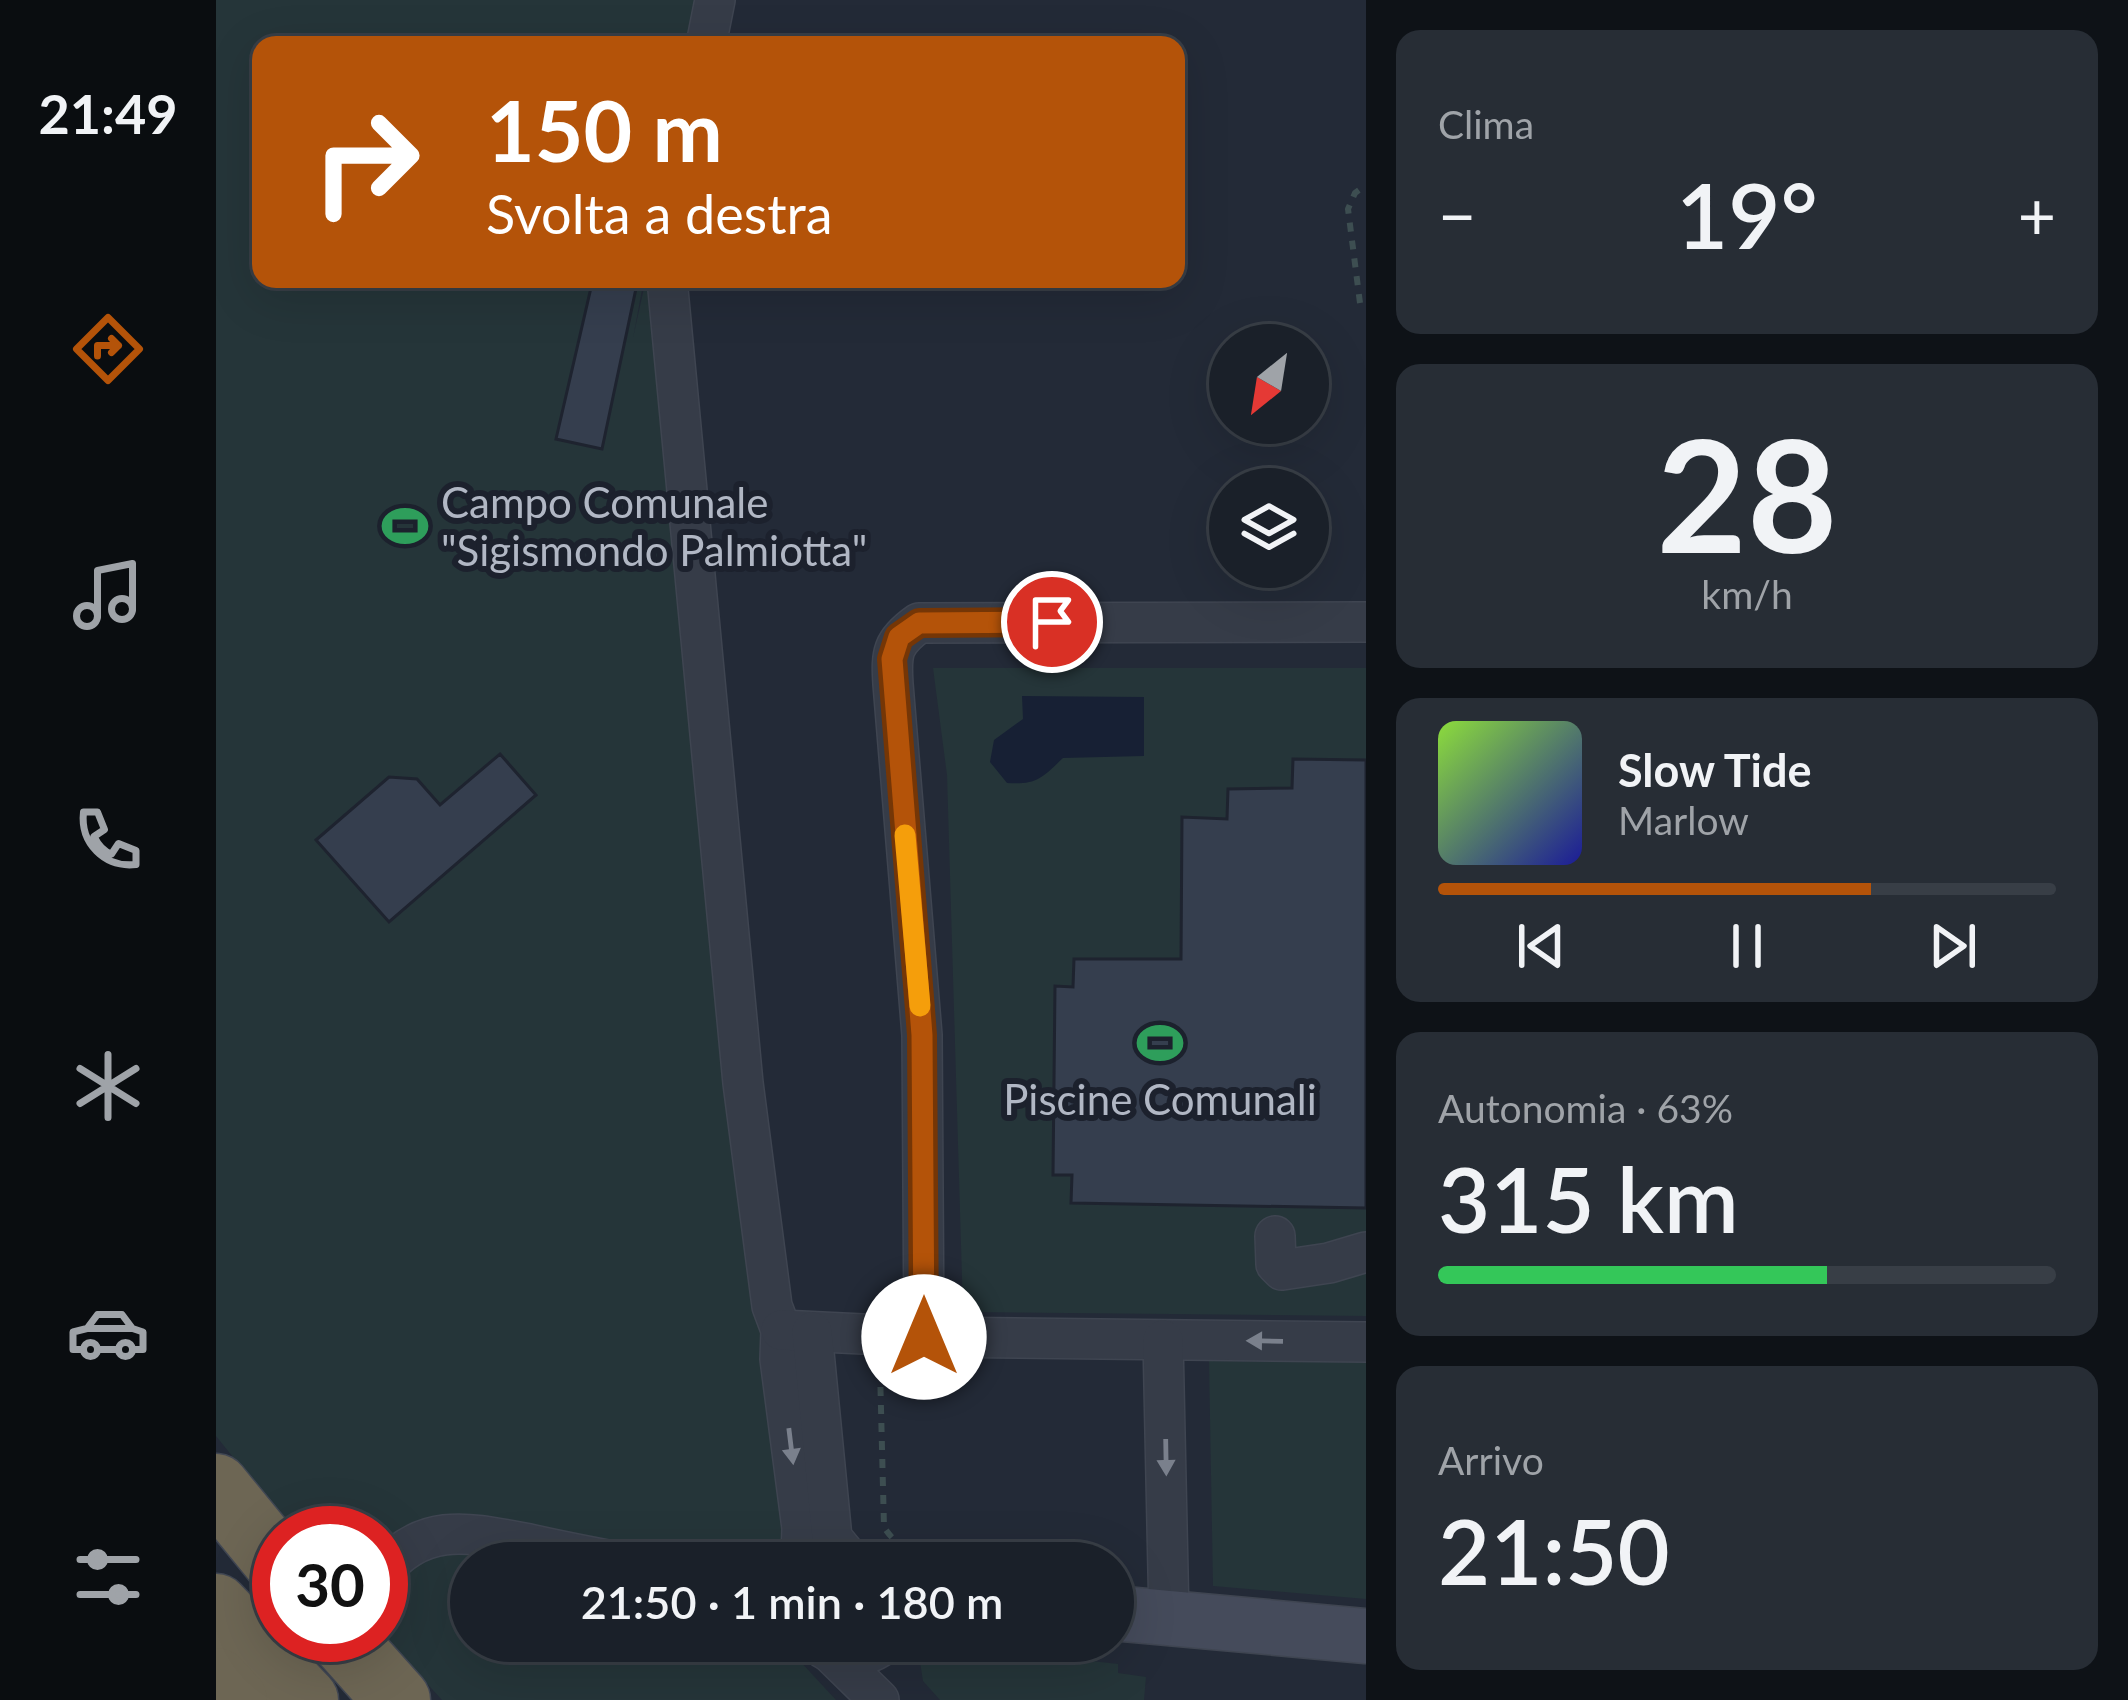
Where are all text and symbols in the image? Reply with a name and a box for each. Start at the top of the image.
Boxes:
text: 150 m [486,79,723,180]
text: 21:49 [38,81,178,146]
icon: right [288,84,444,240]
text: Clima [1438,101,1534,147]
text: 19° [1676,160,1818,268]
text: − [1438,175,1476,254]
text: + [2018,175,2056,254]
text: Svolta a destra [486,181,833,246]
icon: directions [66,307,150,391]
north arrow [1209,324,1329,444]
map controls [1209,324,1329,588]
text: 28 [1657,399,1837,586]
button: layers [1209,468,1329,588]
place label: Campo Comunale "Sigismondo Palmiotta" [441,477,867,575]
sports icon: Campo Comunale "Sigismondo Palmiotta" [380,501,430,551]
icon: music [66,553,150,637]
pin [1001,571,1103,673]
text: km/h [1701,571,1793,617]
icon: arrive [1019,589,1085,655]
text: Slow Tide [1618,743,1812,797]
text: Marlow [1618,797,1749,843]
icon: phone [66,798,150,882]
icon: previous [1508,913,1574,979]
icon: pause [1714,913,1780,979]
icon: next [1920,913,1986,979]
sports icon: Piscine Comunali [1135,1018,1185,1068]
icon: climate [66,1044,150,1128]
place label: Piscine Comunali [1003,1074,1317,1124]
text: Autonomia · 63% [1438,1085,1733,1131]
text: 315 km [1438,1144,1739,1252]
position arrow [861,1274,987,1400]
icon: car [66,1290,150,1374]
one-way arrow [1245,1331,1283,1351]
one-way arrow [782,1428,801,1466]
text: Arrivo [1438,1437,1544,1483]
one-way arrow [1156,1439,1175,1477]
text: 21:50 [1438,1496,1670,1604]
speed limit sign: 30 [252,1506,408,1662]
icon: filters [66,1535,150,1619]
text: 21:50 · 1 min · 180 m [581,1575,1003,1629]

